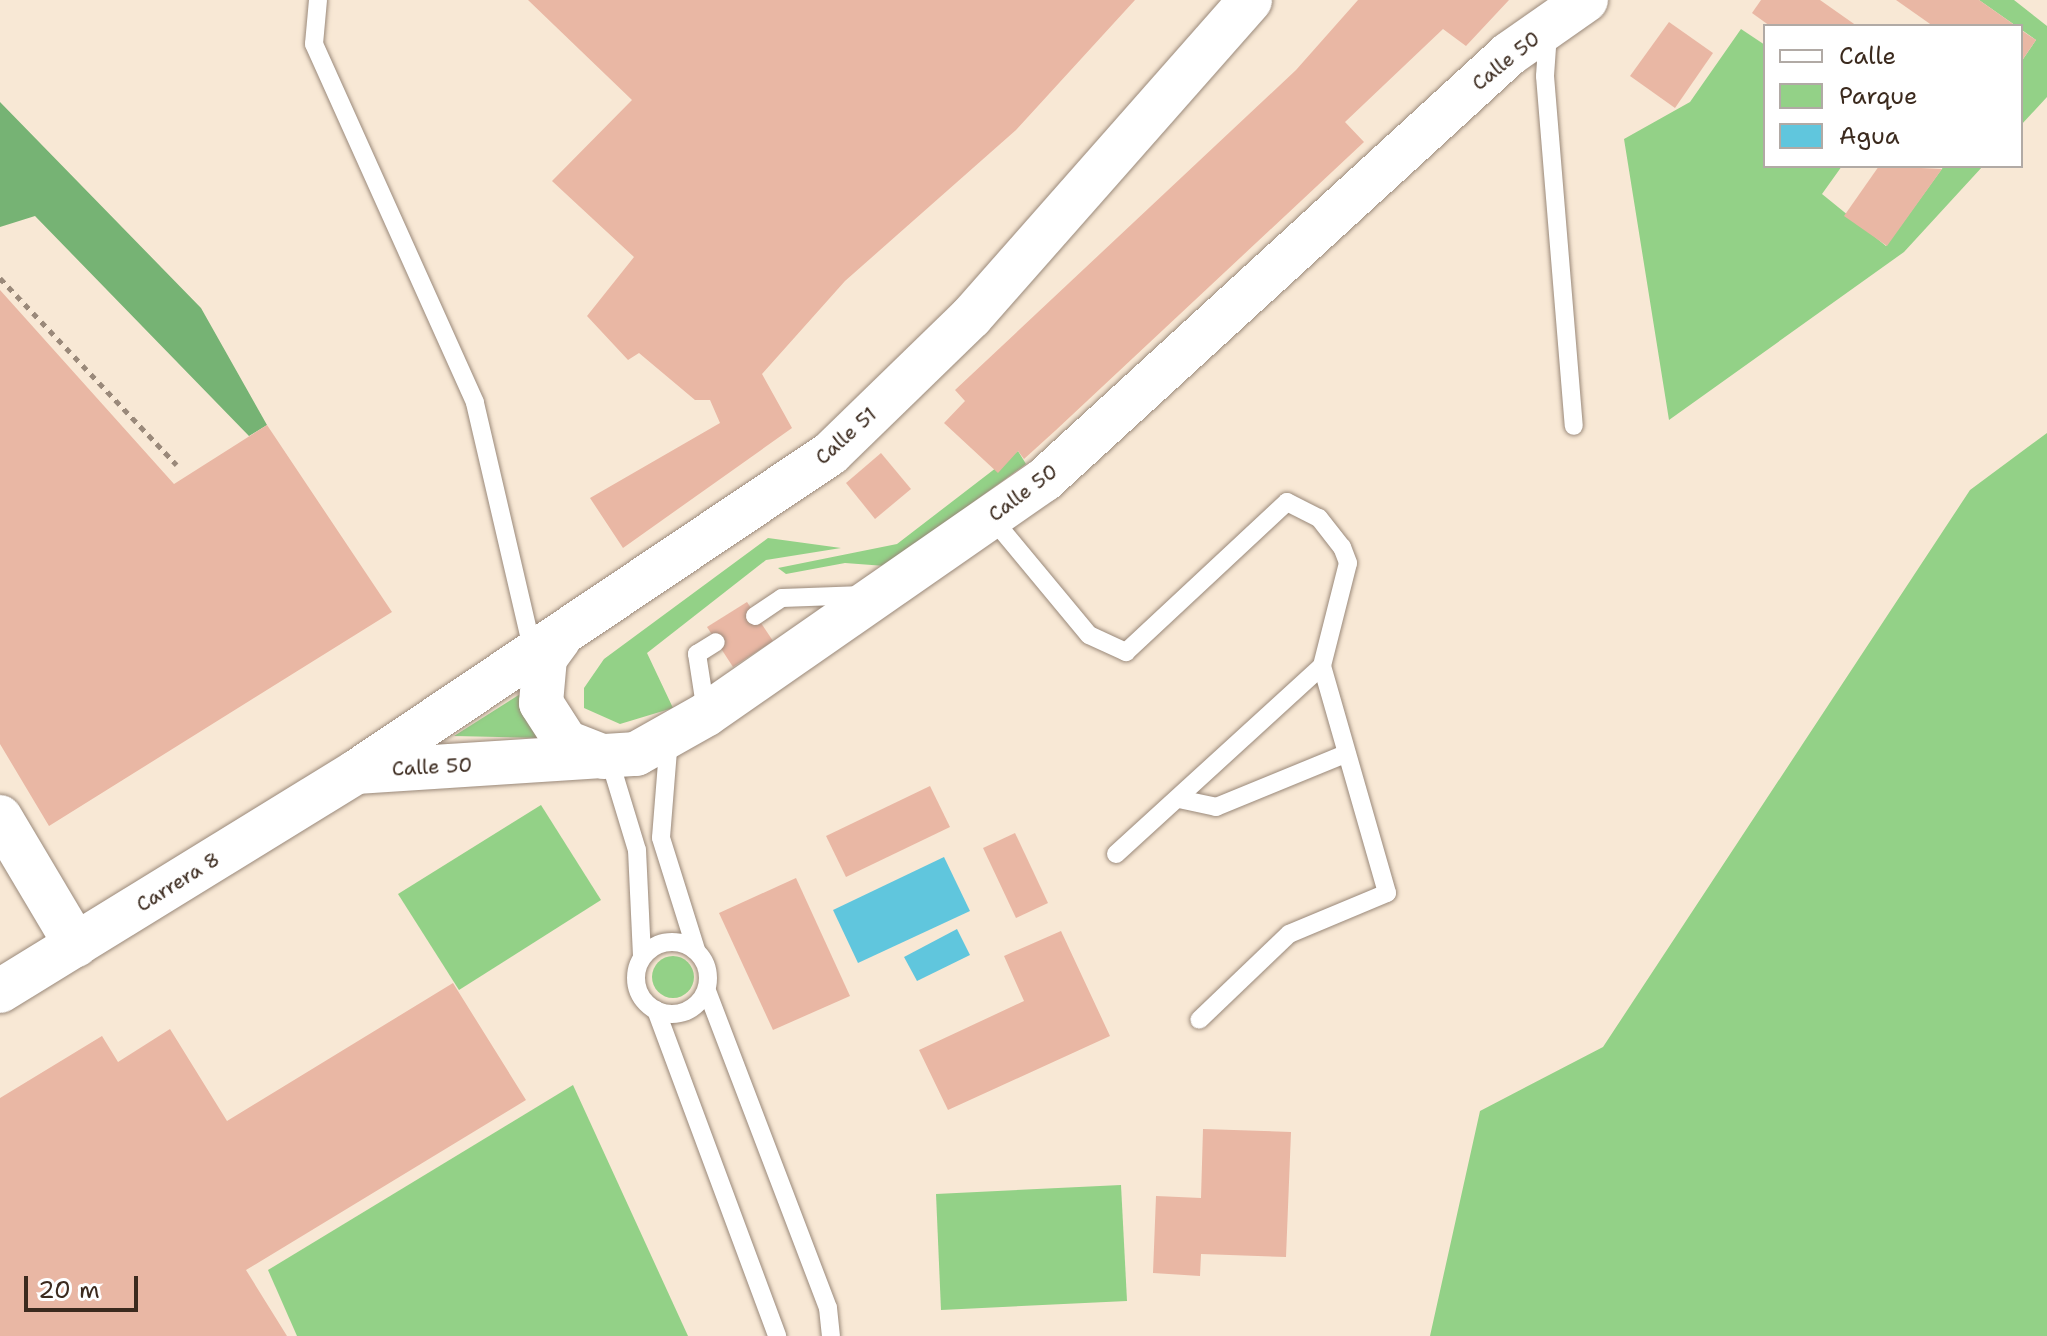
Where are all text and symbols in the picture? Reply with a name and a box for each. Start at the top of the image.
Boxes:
legend [1763,24,2023,168]
street label: Calle 50 [1467,26,1545,96]
text: Calle [1839,40,1896,72]
text: Parque [1839,80,1918,112]
text: Agua [1839,120,1900,152]
street label: Calle 51 [810,402,882,470]
street label: Calle 50 [984,459,1062,527]
street label: Calle 50 [391,753,473,781]
street label: Carrera 8 [132,847,224,917]
scale bar [28,1260,142,1310]
text: 20 m [38,1274,100,1306]

